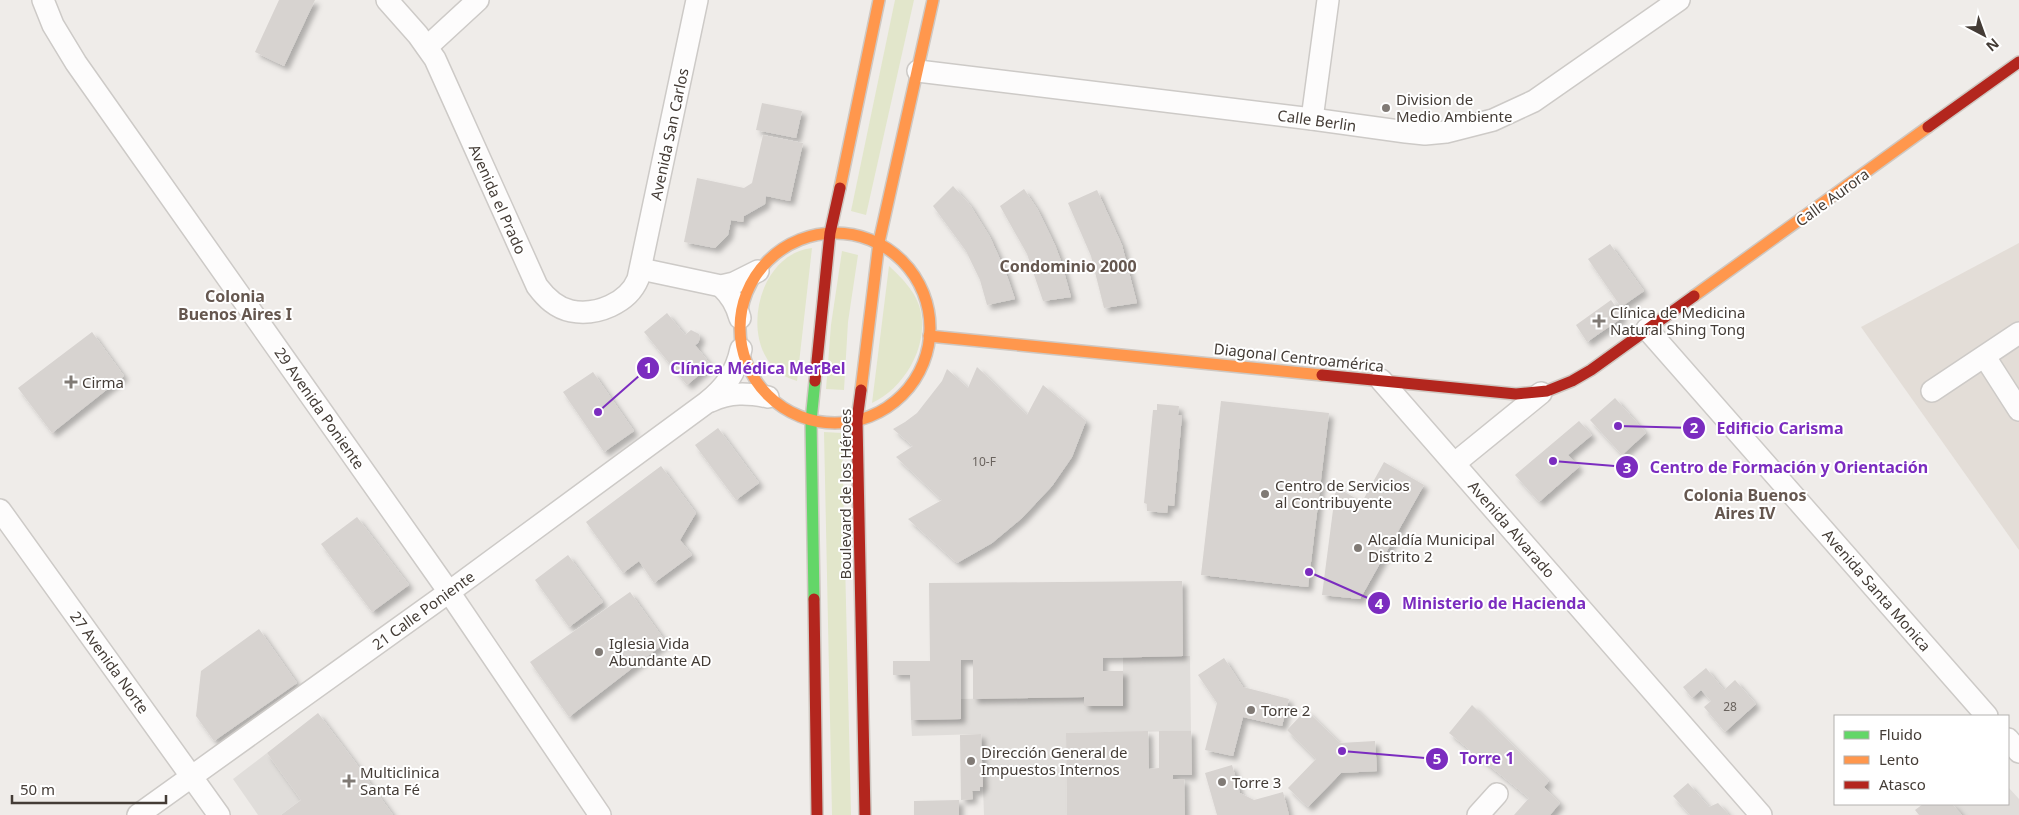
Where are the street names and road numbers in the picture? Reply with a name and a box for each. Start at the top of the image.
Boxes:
street label: Avenida San Carlos [645,66,693,202]
street label: Calle Berlin [1276,105,1358,135]
street label: Avenida el Prado [465,141,531,257]
street label: Calle Aurora [1791,164,1873,230]
street label: Diagonal Centroamérica [1213,338,1385,376]
street label: 29 Avenida Poniente [270,343,370,473]
street label: Boulevard de los Héroes [835,409,855,580]
street label: Avenida Alvarado [1464,476,1560,582]
street label: Avenida Santa Monica [1818,525,1936,655]
street label: 21 Calle Poniente [368,566,478,654]
street label: 27 Avenida Norte [66,607,154,717]

